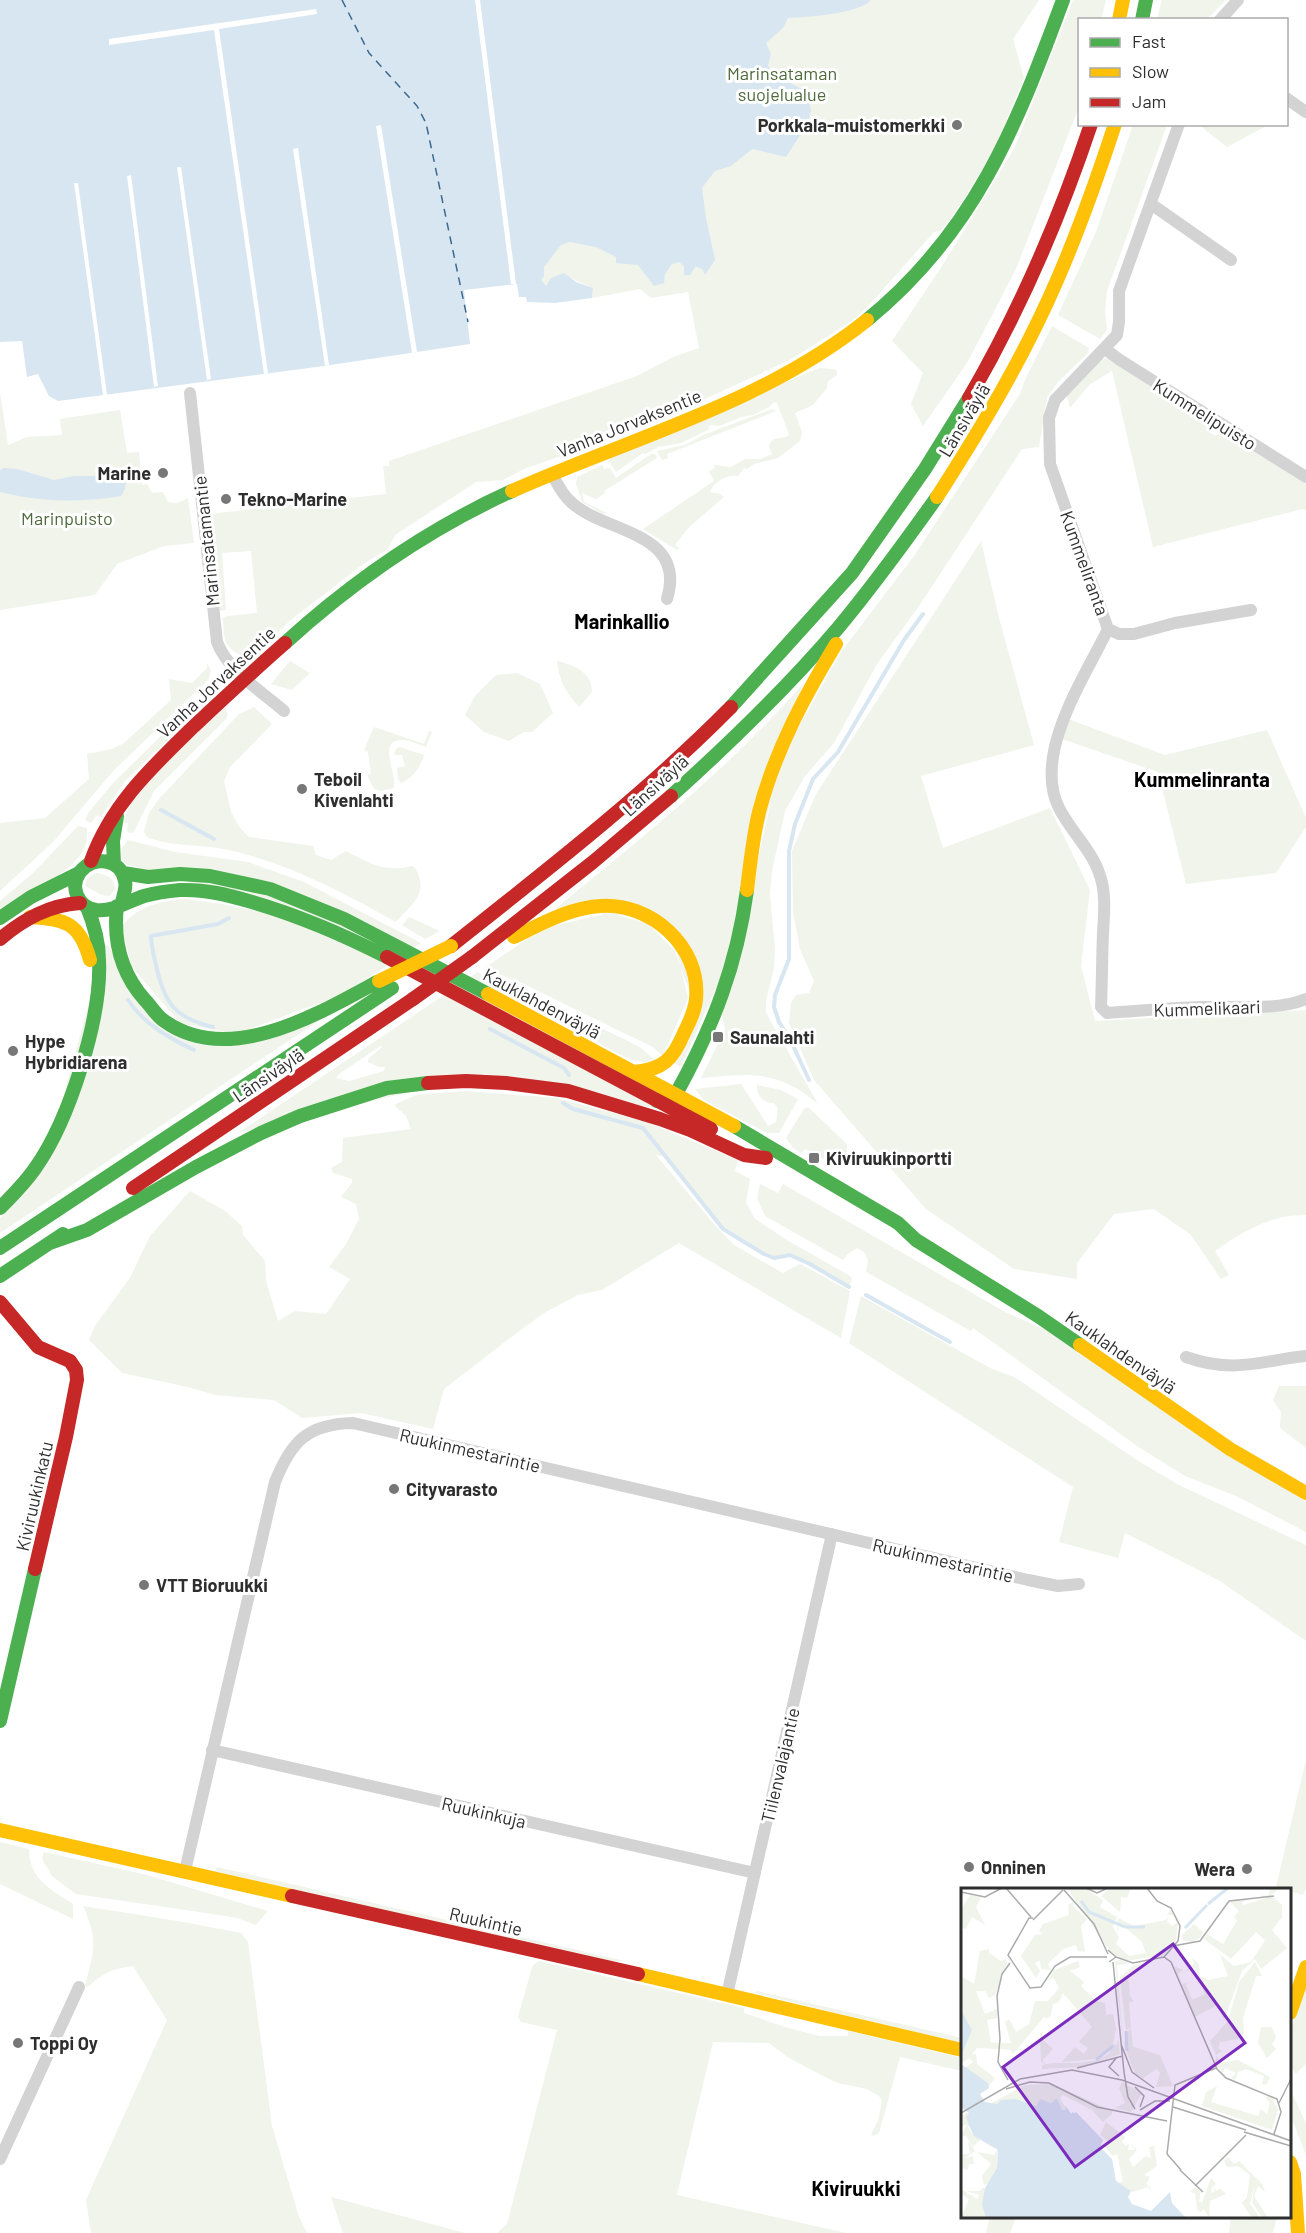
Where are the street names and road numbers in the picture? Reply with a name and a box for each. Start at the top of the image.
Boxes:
street label: Kummelipuisto [1149,374,1261,454]
street label: Länsiväylä [934,379,994,461]
street label: Vanha Jorvaksentie [554,384,704,462]
street label: Marinsatamantie [188,475,224,607]
street label: Kummeliranta [1056,508,1114,618]
street label: Vanha Jorvaksentie [152,622,280,742]
street label: Länsiväylä [617,750,693,820]
street label: Kauklahdenväylä [480,963,604,1043]
street label: Kummelikaari [1153,995,1261,1021]
street label: Länsiväylä [228,1043,308,1107]
street label: Kauklahdenväylä [1062,1306,1180,1398]
street label: Ruukinmestarintie [397,1423,543,1477]
street label: Kiviruukinkatu [11,1439,57,1553]
street label: Ruukinmestarintie [870,1533,1016,1587]
street label: Tiilenvalajantie [756,1705,804,1825]
street label: Ruukinkuja [440,1792,528,1832]
street label: Ruukintie [447,1902,525,1940]

